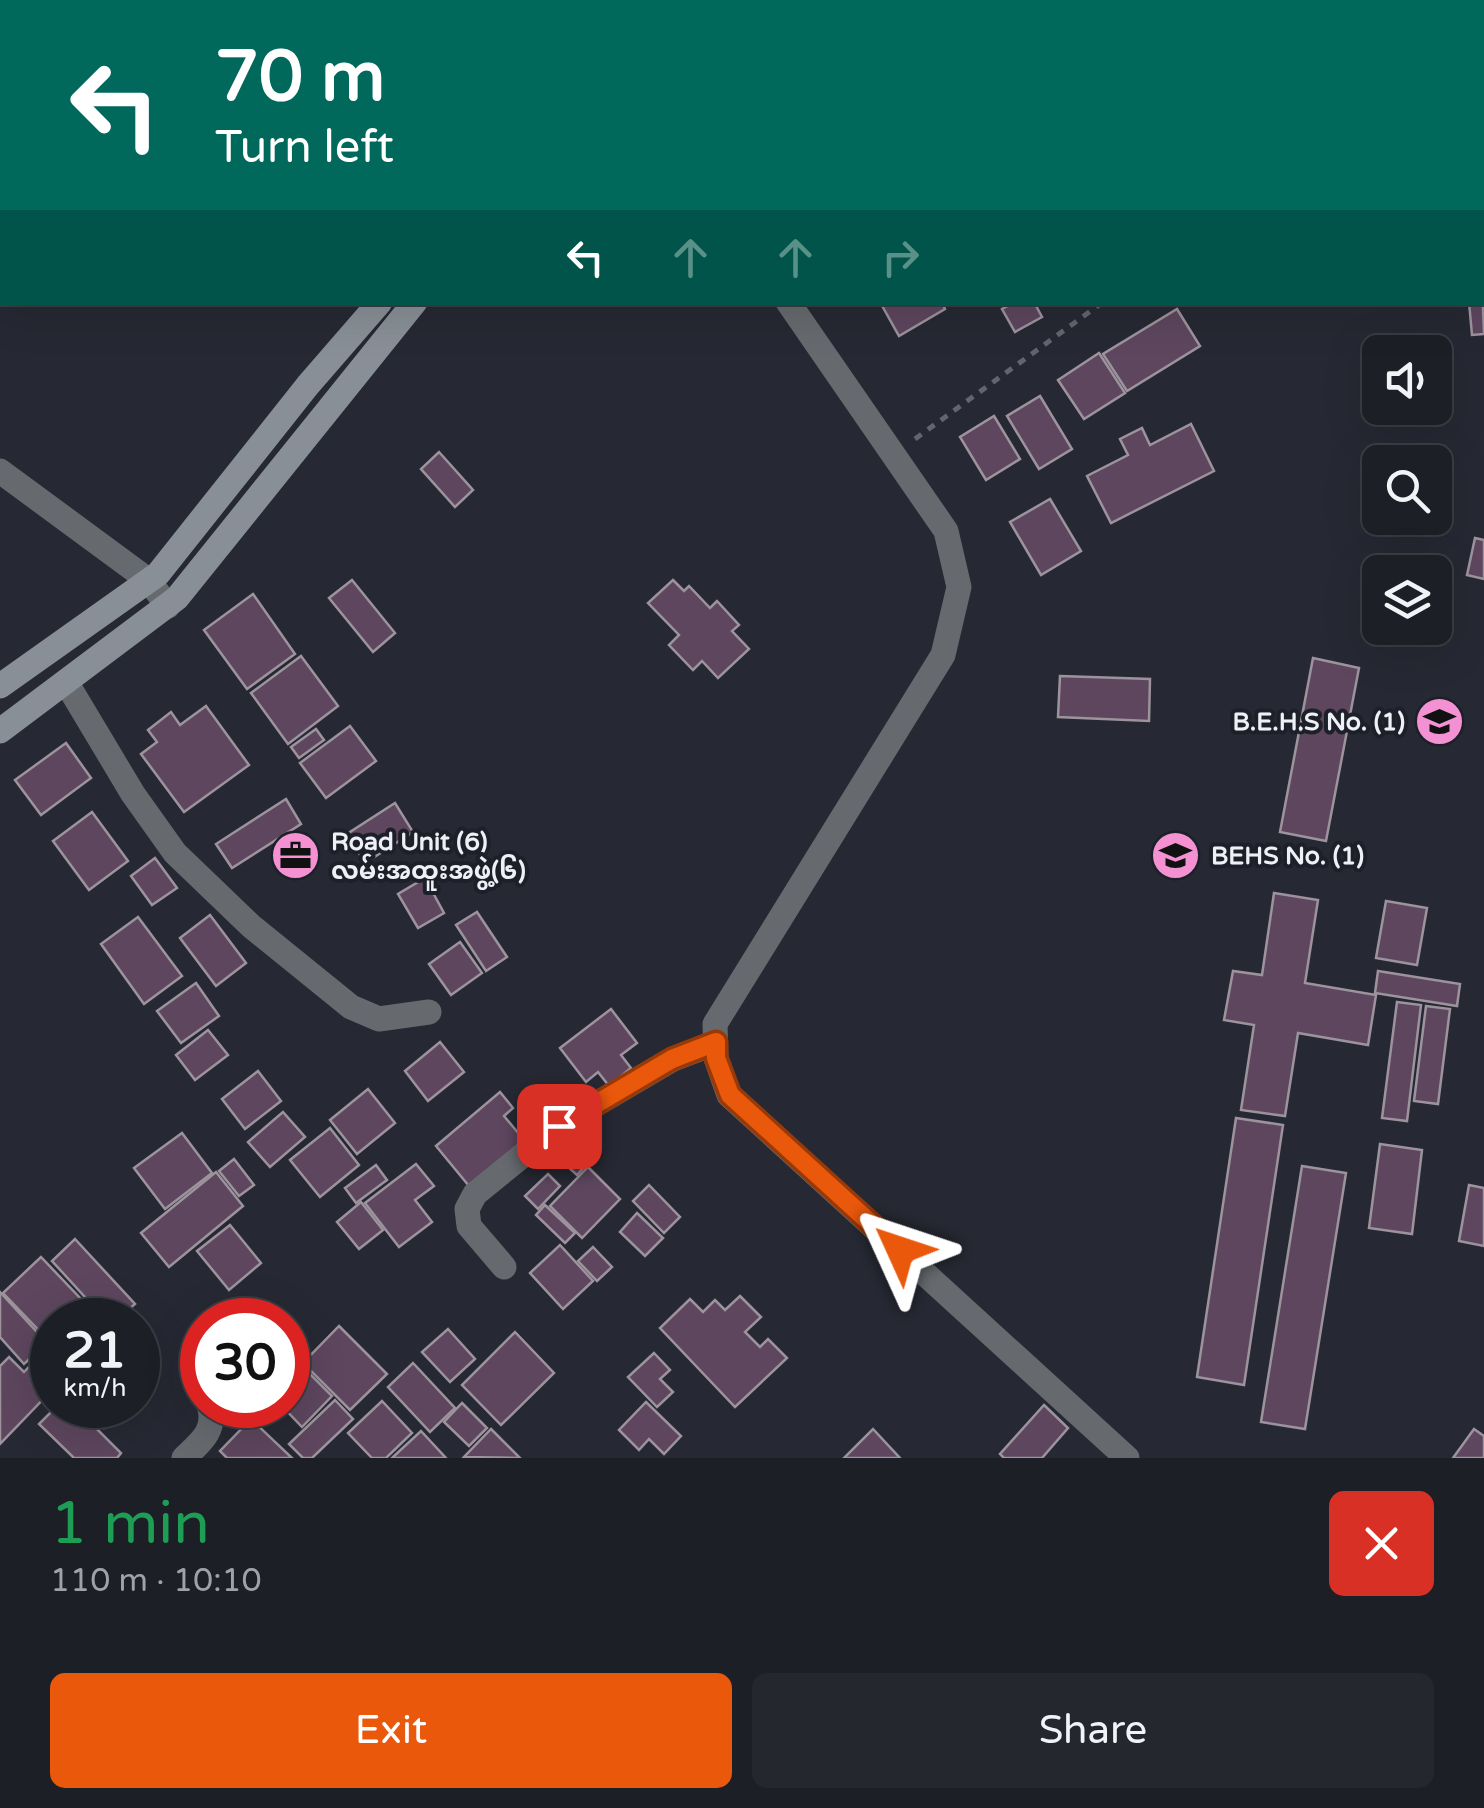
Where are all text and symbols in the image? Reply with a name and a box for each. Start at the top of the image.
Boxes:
text: 70 m [215,36,385,120]
icon: left [50,40,180,170]
text: Turn left [215,121,394,175]
icon: left [558,230,613,285]
icon: ahead [663,230,718,285]
icon: ahead [768,230,823,285]
icon: right [873,230,928,285]
map controls [1362,335,1452,645]
button: sound [1362,335,1452,425]
button: search [1362,445,1452,535]
button: layers [1362,555,1452,645]
school or university icon: B.E.H.S No. (1) [1414,696,1466,748]
place label: B.E.H.S No. (1) [1233,707,1405,737]
place label: Road Unit (6) လမ်းအထူးအဖွဲ့(၆) [331,827,526,891]
office icon: Road Unit (6) လမ်းအထူးအဖွဲ့(၆) [270,830,322,882]
school or university icon: BEHS No. (1) [1150,830,1202,882]
place label: BEHS No. (1) [1211,841,1364,871]
pin [517,1084,602,1169]
icon: arrive [532,1099,587,1154]
position arrow [848,1198,952,1302]
speed limit sign: 30 [180,1298,310,1428]
text: 21 [64,1321,126,1381]
text: km/h [64,1373,126,1403]
text: 1 min [50,1488,210,1560]
button: close [1329,1491,1434,1596]
text: 110 m · 10:10 [50,1562,262,1600]
button: Exit [50,1673,732,1788]
button: Share [752,1673,1434,1788]

